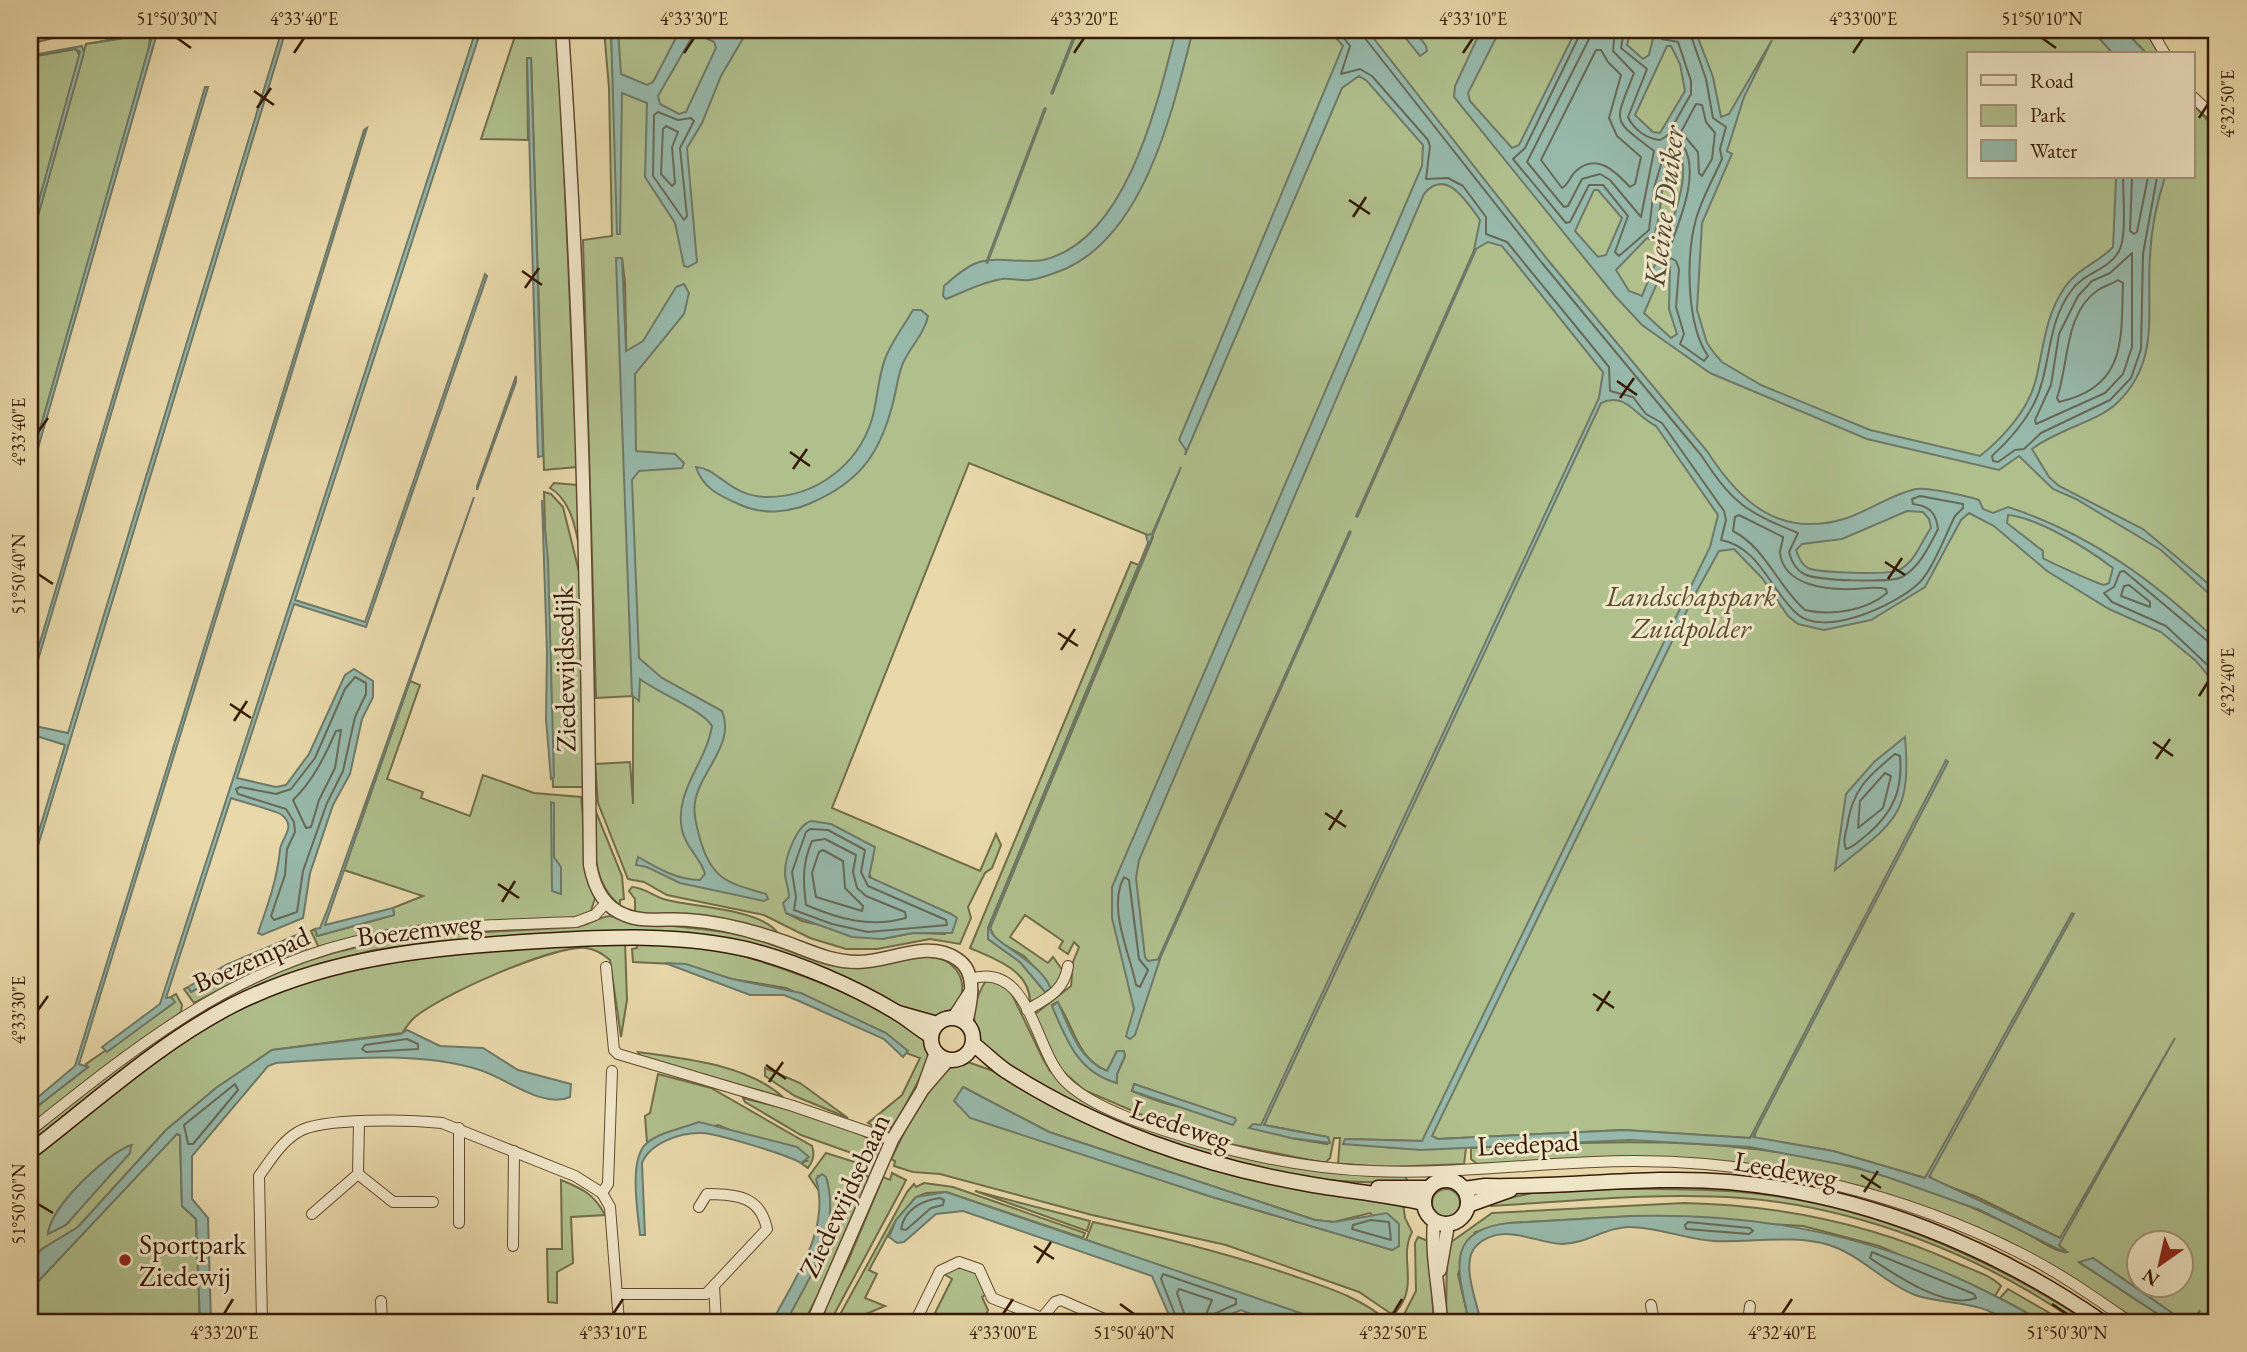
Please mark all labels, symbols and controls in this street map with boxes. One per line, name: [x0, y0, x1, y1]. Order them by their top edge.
text: 51°50'30"N: [137, 7, 218, 30]
text: 4°33'40"E: [270, 7, 338, 30]
text: 4°33'30"E: [660, 7, 728, 30]
text: 4°33'20"E: [1050, 7, 1118, 30]
text: 4°33'10"E: [1439, 7, 1507, 30]
text: 4°33'00"E: [1829, 7, 1897, 30]
text: 51°50'10"N: [2002, 7, 2083, 30]
legend: [1967, 52, 2194, 178]
text: Road: [2030, 67, 2074, 94]
text: 4°32'50"E: [2216, 70, 2239, 138]
text: Park: [2030, 101, 2067, 128]
water label: Kleine Duiker: [1634, 122, 1693, 289]
text: Water: [2030, 137, 2077, 164]
text: 4°33'40"E: [7, 398, 30, 466]
text: 51°50'40"N: [7, 533, 30, 614]
park label: Landschapspark Zuidpolder: [1605, 578, 1777, 646]
street label: Ziedewijdsedijk: [545, 585, 583, 752]
text: 4°32'40"E: [2216, 648, 2239, 716]
street label: Boezemweg: [355, 903, 484, 955]
street label: Boezempad: [187, 917, 316, 1001]
text: 4°33'30"E: [7, 976, 30, 1044]
street label: Leedeweg: [1126, 1090, 1237, 1158]
street label: Ziedewijdsebaan: [790, 1107, 898, 1283]
street label: Leedepad: [1476, 1122, 1581, 1164]
street label: Leedeweg: [1732, 1142, 1841, 1196]
text: 51°50'50"N: [7, 1163, 30, 1244]
place label: Sportpark Ziedewij: [139, 1226, 247, 1294]
north arrow: [2124, 1230, 2194, 1300]
marker: Sportpark Ziedewij: [117, 1252, 133, 1268]
text: N: [2137, 1263, 2164, 1292]
text: 4°33'20"E: [190, 1321, 258, 1344]
text: 4°33'10"E: [579, 1321, 647, 1344]
text: 4°33'00"E: [969, 1321, 1037, 1344]
text: 51°50'40"N: [1094, 1321, 1175, 1344]
text: 4°32'50"E: [1359, 1321, 1427, 1344]
text: 4°32'40"E: [1748, 1321, 1816, 1344]
text: 51°50'30"N: [2027, 1321, 2108, 1344]

